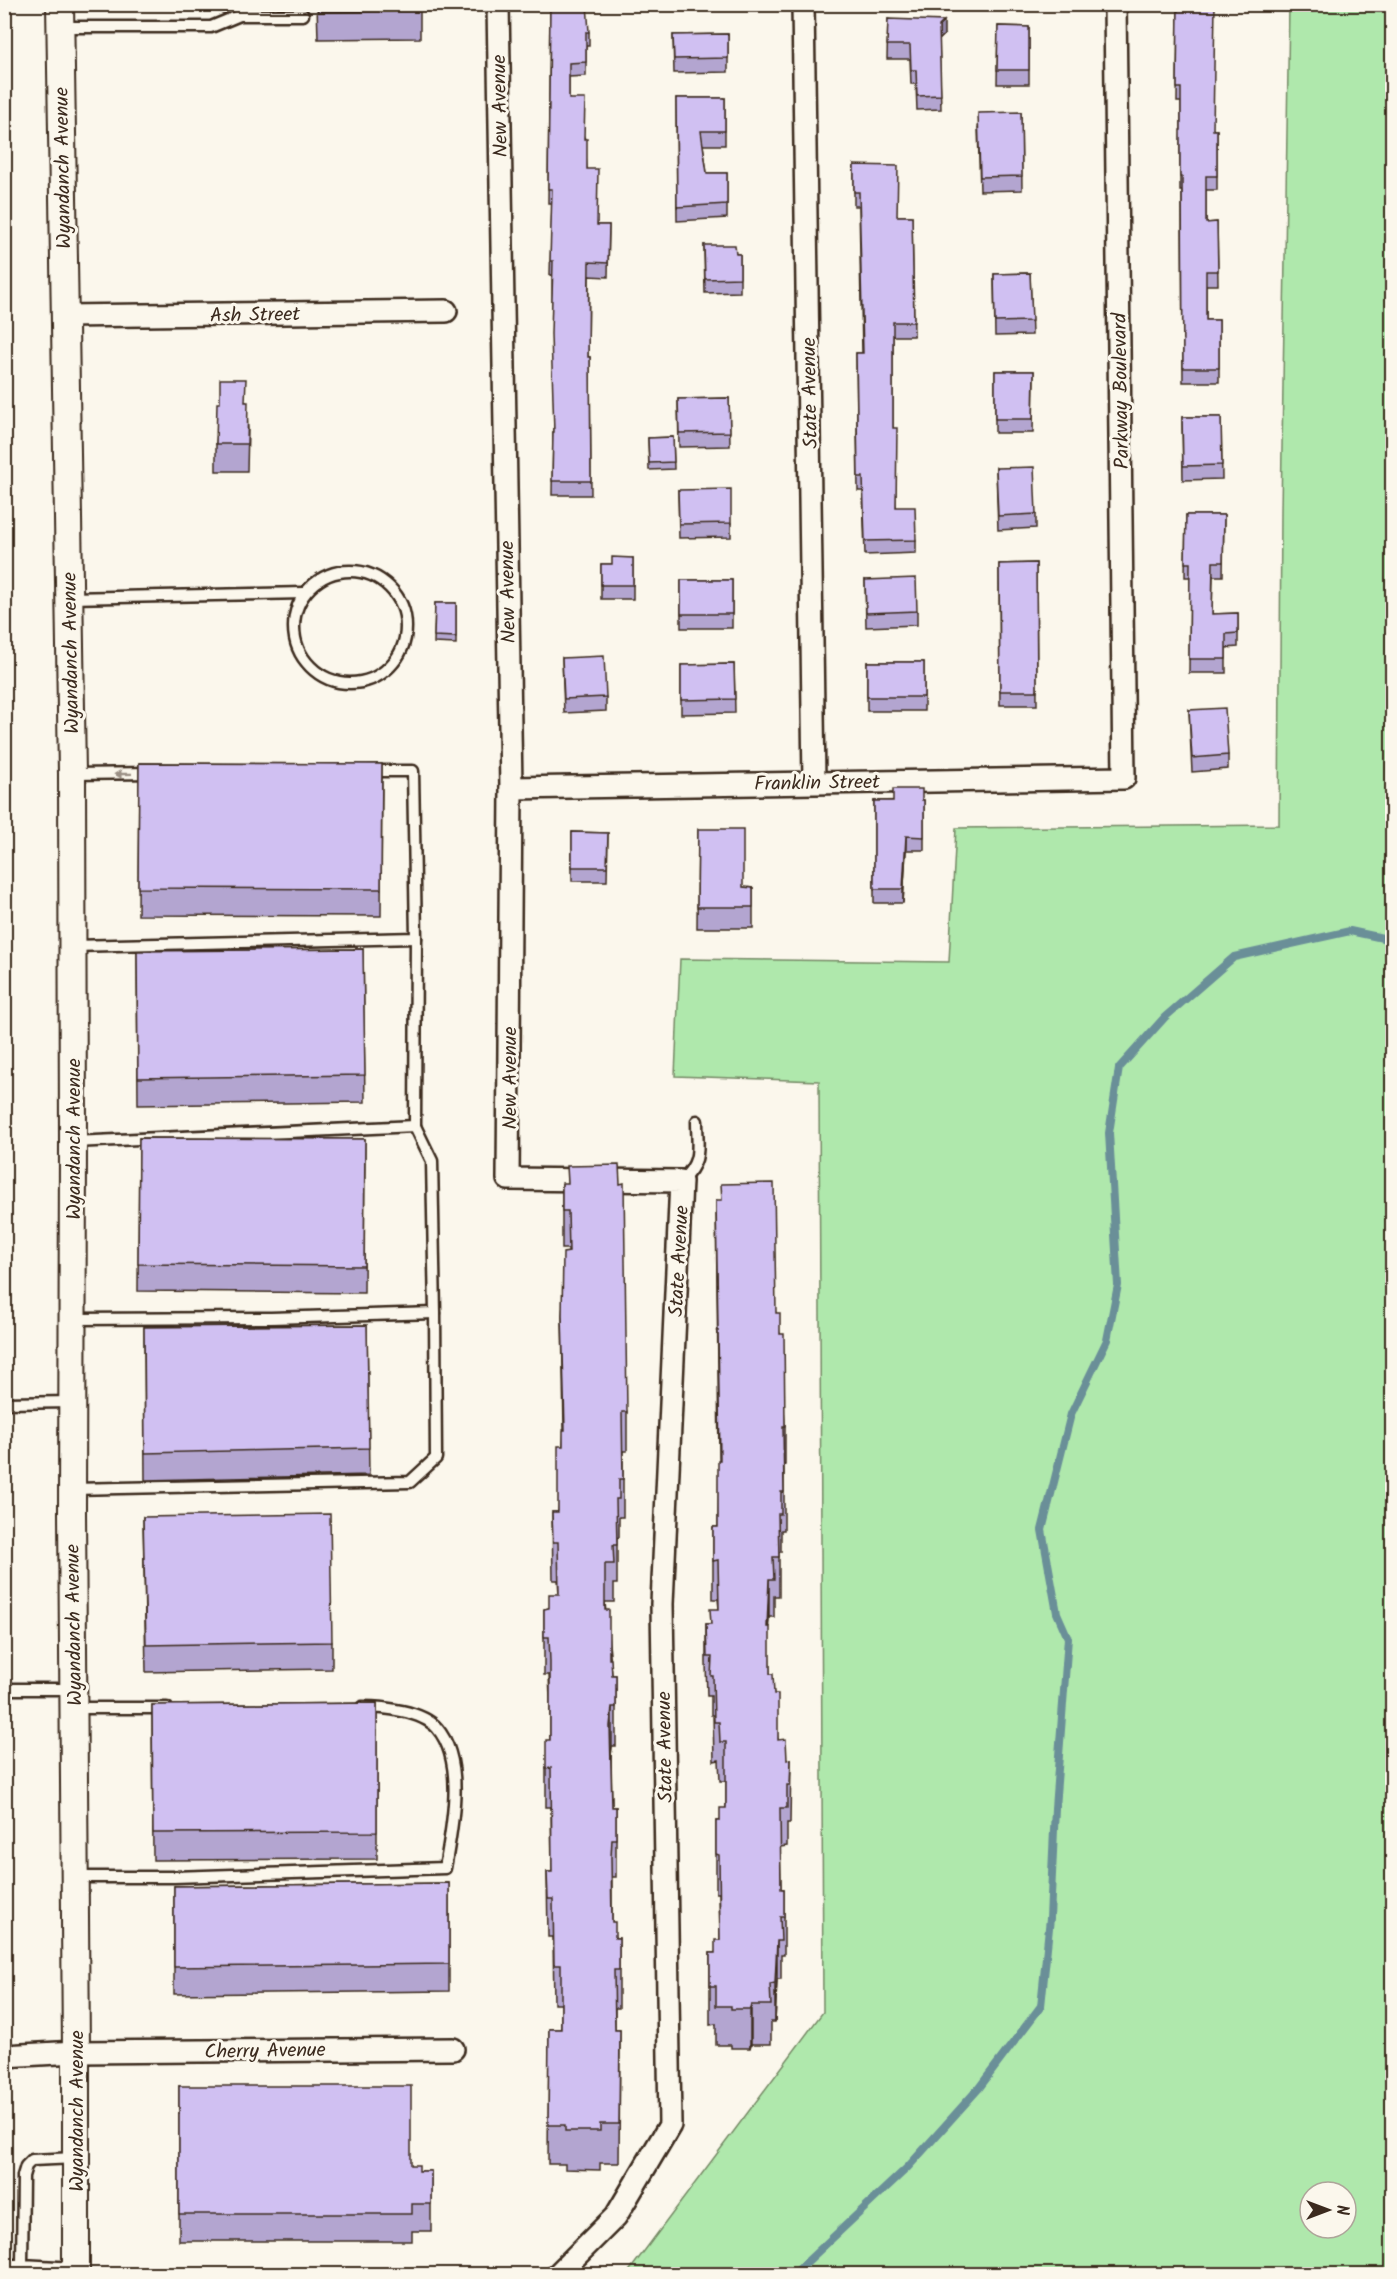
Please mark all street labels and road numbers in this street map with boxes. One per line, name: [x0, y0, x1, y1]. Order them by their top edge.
street label: New Avenue: [484, 54, 518, 158]
street label: Wyandanch Avenue: [47, 87, 81, 249]
street label: Ash Street: [210, 299, 301, 333]
street label: Parkway Boulevard: [1105, 312, 1139, 469]
street label: State Avenue: [794, 337, 828, 449]
street label: New Avenue: [492, 540, 526, 644]
street label: Wyandanch Avenue: [55, 572, 89, 734]
street label: Franklin Street: [754, 767, 880, 801]
street label: New Avenue: [495, 1027, 527, 1129]
street label: Wyandanch Avenue: [59, 1058, 91, 1220]
street label: State Avenue: [661, 1205, 699, 1318]
street label: Wyandanch Avenue: [58, 1544, 92, 1706]
street label: State Avenue: [649, 1691, 683, 1803]
street label: Wyandanch Avenue: [62, 2030, 94, 2192]
street label: Cherry Avenue: [204, 2035, 326, 2069]

